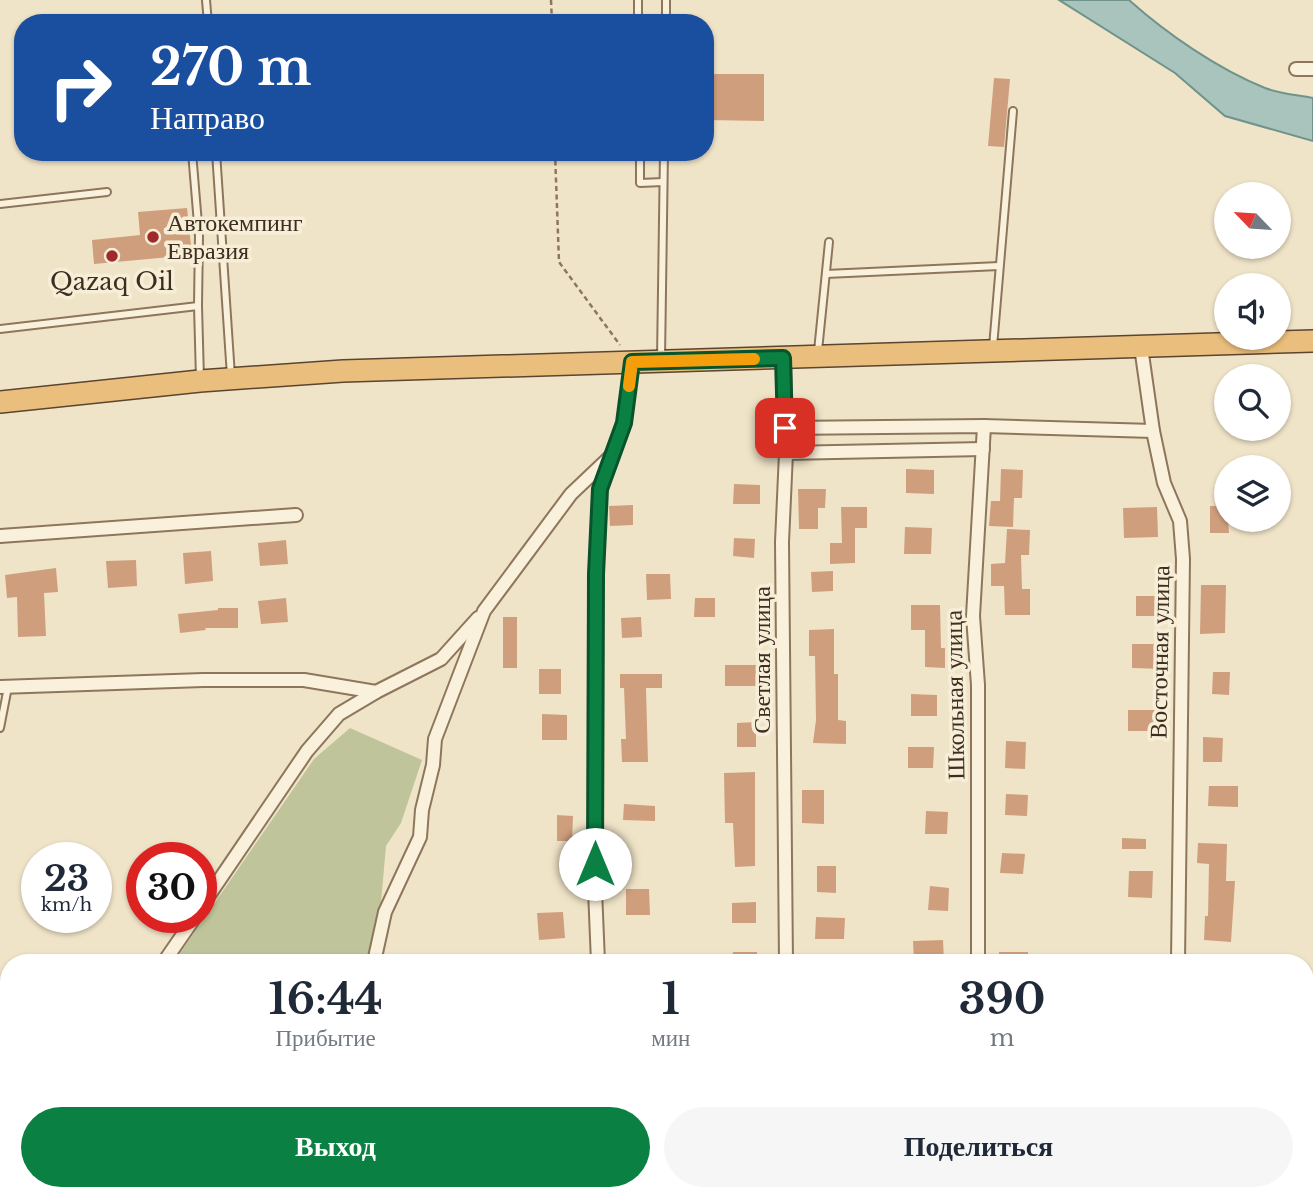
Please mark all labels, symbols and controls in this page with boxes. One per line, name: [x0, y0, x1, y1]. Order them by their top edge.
text: 270 m: [150, 37, 311, 98]
icon: right: [35, 42, 126, 133]
text: Направо: [150, 98, 265, 138]
north arrow: [1214, 182, 1292, 259]
map controls: [1214, 182, 1291, 532]
place label: Автокемпинг Евразия: [167, 208, 303, 265]
marker: Автокемпинг Евразия: [145, 229, 161, 245]
marker: Qazaq Oil: [104, 248, 120, 264]
place label: Qazaq Oil: [50, 267, 174, 296]
button: sound: [1214, 273, 1291, 350]
button: search: [1214, 364, 1291, 441]
pin: [755, 398, 815, 458]
icon: arrive: [766, 409, 804, 447]
button: layers: [1214, 455, 1291, 532]
street label: Восточная улица: [1143, 565, 1176, 739]
street label: Светлая улица: [747, 586, 776, 734]
street label: Школьная улица: [939, 609, 970, 780]
position arrow: [558, 827, 632, 901]
speed limit sign: 30: [126, 842, 217, 933]
text: 23: [44, 857, 89, 900]
text: km/h: [41, 894, 92, 916]
text: 16:44: [268, 973, 383, 1025]
text: 1: [662, 973, 680, 1025]
text: 390: [959, 973, 1046, 1025]
text: Прибытие: [276, 1024, 376, 1052]
text: мин: [651, 1024, 690, 1052]
text: m: [990, 1024, 1015, 1052]
button: Выход: [21, 1107, 650, 1187]
button: Поделиться: [664, 1107, 1293, 1187]

